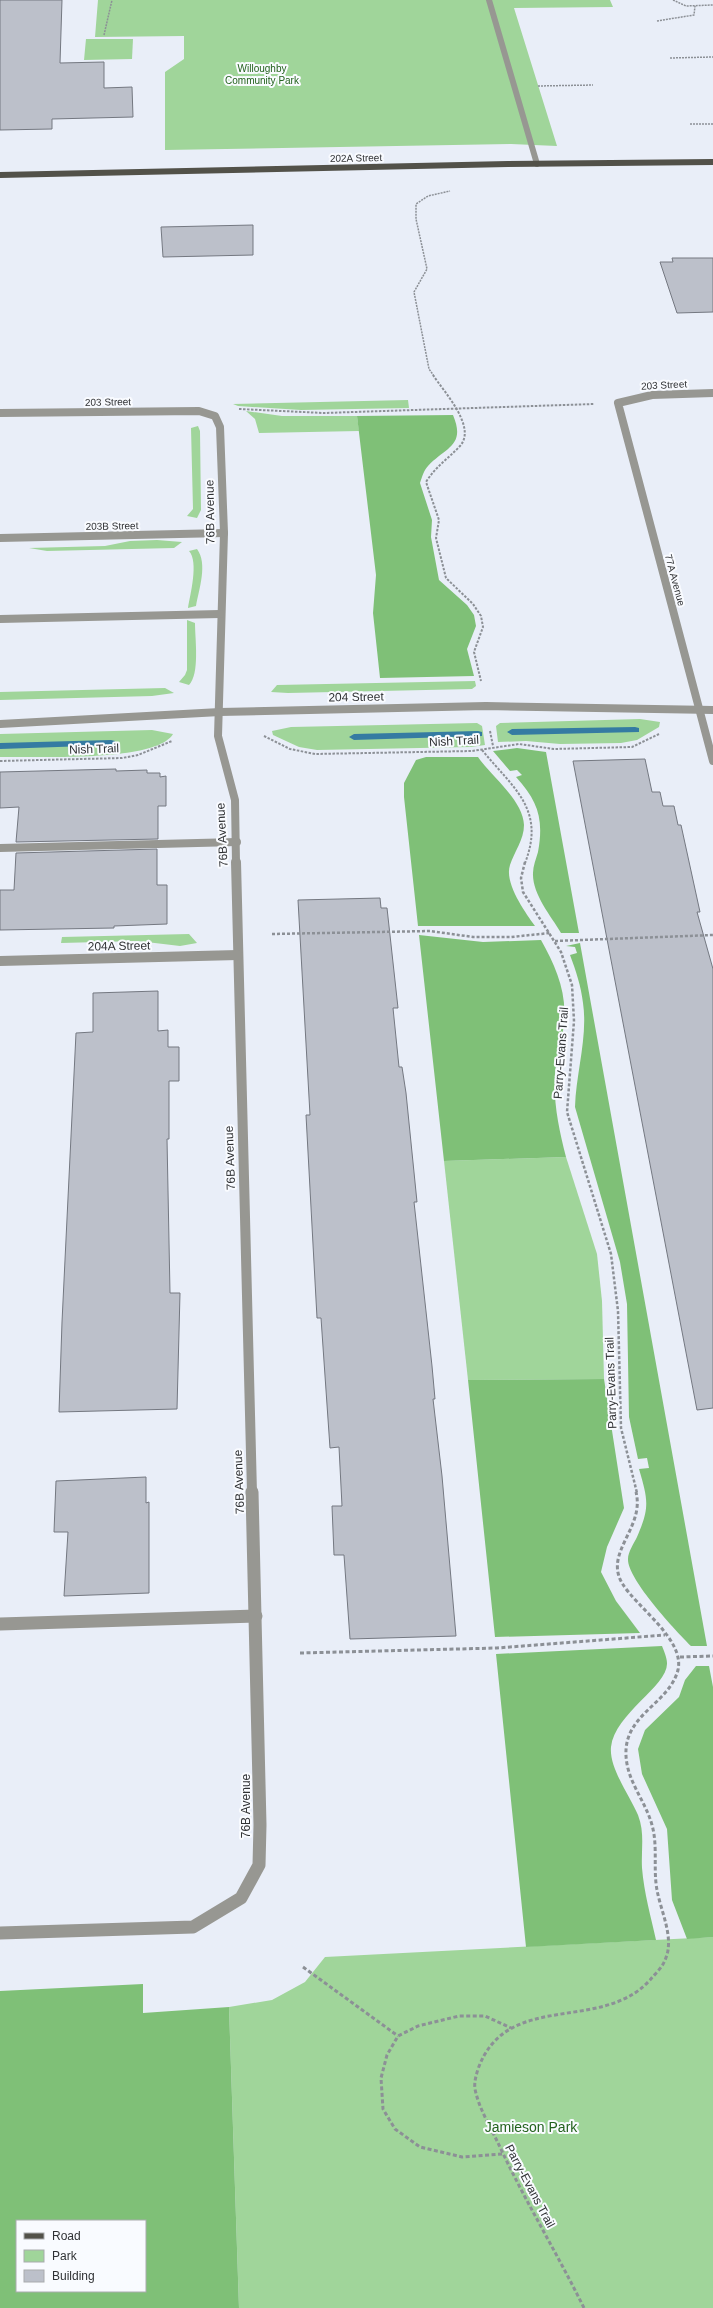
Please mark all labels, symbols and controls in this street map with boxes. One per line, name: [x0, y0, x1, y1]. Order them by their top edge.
park label: Willoughby Community Park: [225, 63, 300, 86]
street label: 202A Street: [330, 152, 382, 164]
street label: 203 Street: [641, 378, 688, 392]
street label: 203 Street: [85, 396, 131, 408]
street label: 76B Avenue: [202, 479, 218, 544]
street label: 203B Street: [86, 520, 139, 532]
street label: 77A Avenue: [663, 553, 687, 608]
street label: 204 Street: [328, 690, 384, 704]
street label: Nish Trail: [429, 733, 479, 749]
street label: Nish Trail: [69, 741, 119, 757]
street label: 76B Avenue: [213, 802, 231, 868]
street label: 204A Street: [88, 938, 151, 954]
street label: Parry-Evans Trail: [551, 1007, 571, 1099]
street label: 76B Avenue: [222, 1125, 238, 1190]
street label: Parry-Evans Trail: [602, 1337, 620, 1429]
street label: 76B Avenue: [231, 1449, 247, 1514]
street label: 76B Avenue: [239, 1773, 253, 1838]
park label: Jamieson Park: [485, 2119, 578, 2135]
street label: Parry-Evans Trail: [502, 2142, 558, 2230]
legend: [16, 2220, 146, 2292]
text: Road: [52, 2229, 81, 2243]
text: Park: [52, 2249, 78, 2263]
text: Building: [52, 2269, 95, 2283]

